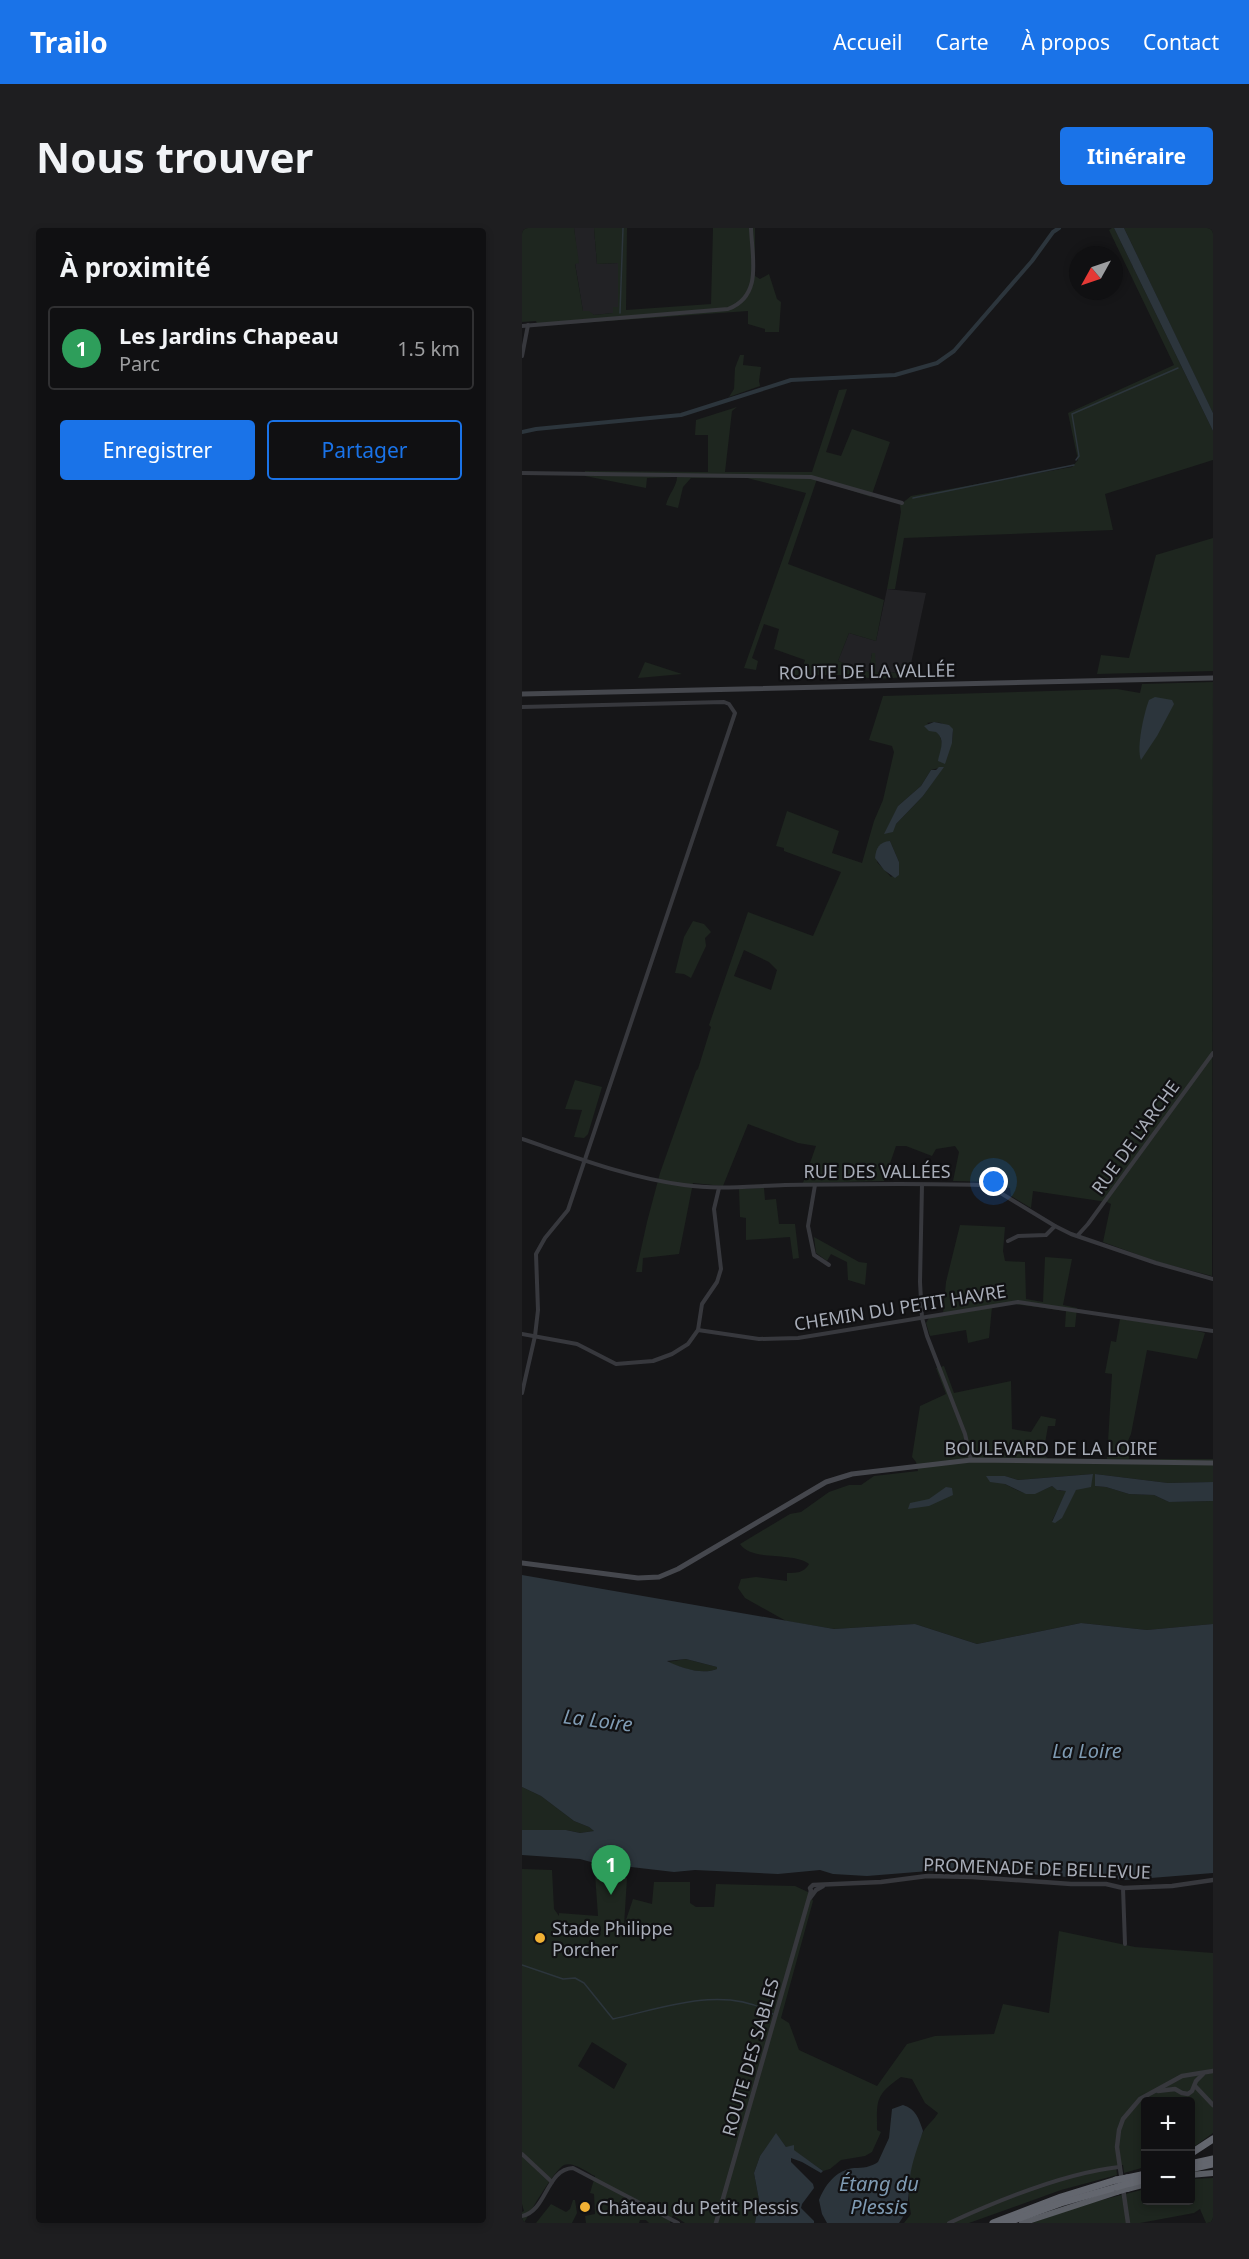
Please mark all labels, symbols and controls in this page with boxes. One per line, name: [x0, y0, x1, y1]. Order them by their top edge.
text: Trailo: [30, 23, 108, 61]
text: Accueil: [833, 28, 902, 56]
text: Carte: [935, 28, 989, 56]
text: À propos: [1022, 28, 1110, 56]
text: Contact: [1143, 28, 1219, 56]
button: Itinéraire: [1060, 127, 1213, 185]
text: Nous trouver: [36, 128, 313, 185]
north arrow: [1069, 246, 1123, 300]
text: À proximité: [60, 249, 211, 285]
text: Les Jardins Chapeau: [119, 320, 339, 350]
text: 1: [76, 335, 87, 362]
text: 1.5 km: [397, 335, 460, 362]
text: Parc: [119, 350, 160, 377]
button: Enregistrer: [60, 420, 255, 480]
button: Partager: [267, 420, 462, 480]
street label: ROUTE DE LA VALLÉE: [778, 657, 956, 685]
street label: RUE DE L'ARCHE: [1086, 1075, 1184, 1199]
street label: RUE DES VALLÉES: [803, 1159, 951, 1183]
your location: [979, 1167, 1008, 1196]
street label: CHEMIN DU PETIT HAVRE: [792, 1278, 1008, 1336]
street label: BOULEVARD DE LA LOIRE: [945, 1436, 1157, 1460]
water label: La Loire: [562, 1702, 634, 1738]
water label: La Loire: [1052, 1737, 1122, 1764]
pin: 1: [592, 1846, 631, 1895]
street label: PROMENADE DE BELLEVUE: [923, 1852, 1151, 1884]
place label: Stade Philippe Porcher: [552, 1916, 673, 1961]
marker: Stade Philippe Porcher: [533, 1931, 547, 1945]
street label: ROUTE DES SABLES: [716, 1975, 784, 2139]
map controls: [1141, 2097, 1195, 2205]
button: +: [1141, 2097, 1195, 2151]
button: −: [1141, 2151, 1195, 2205]
water label: Étang du Plessis: [839, 2170, 919, 2220]
place label: Château du Petit Plessis: [597, 2195, 799, 2219]
marker: Château du Petit Plessis: [578, 2200, 592, 2214]

